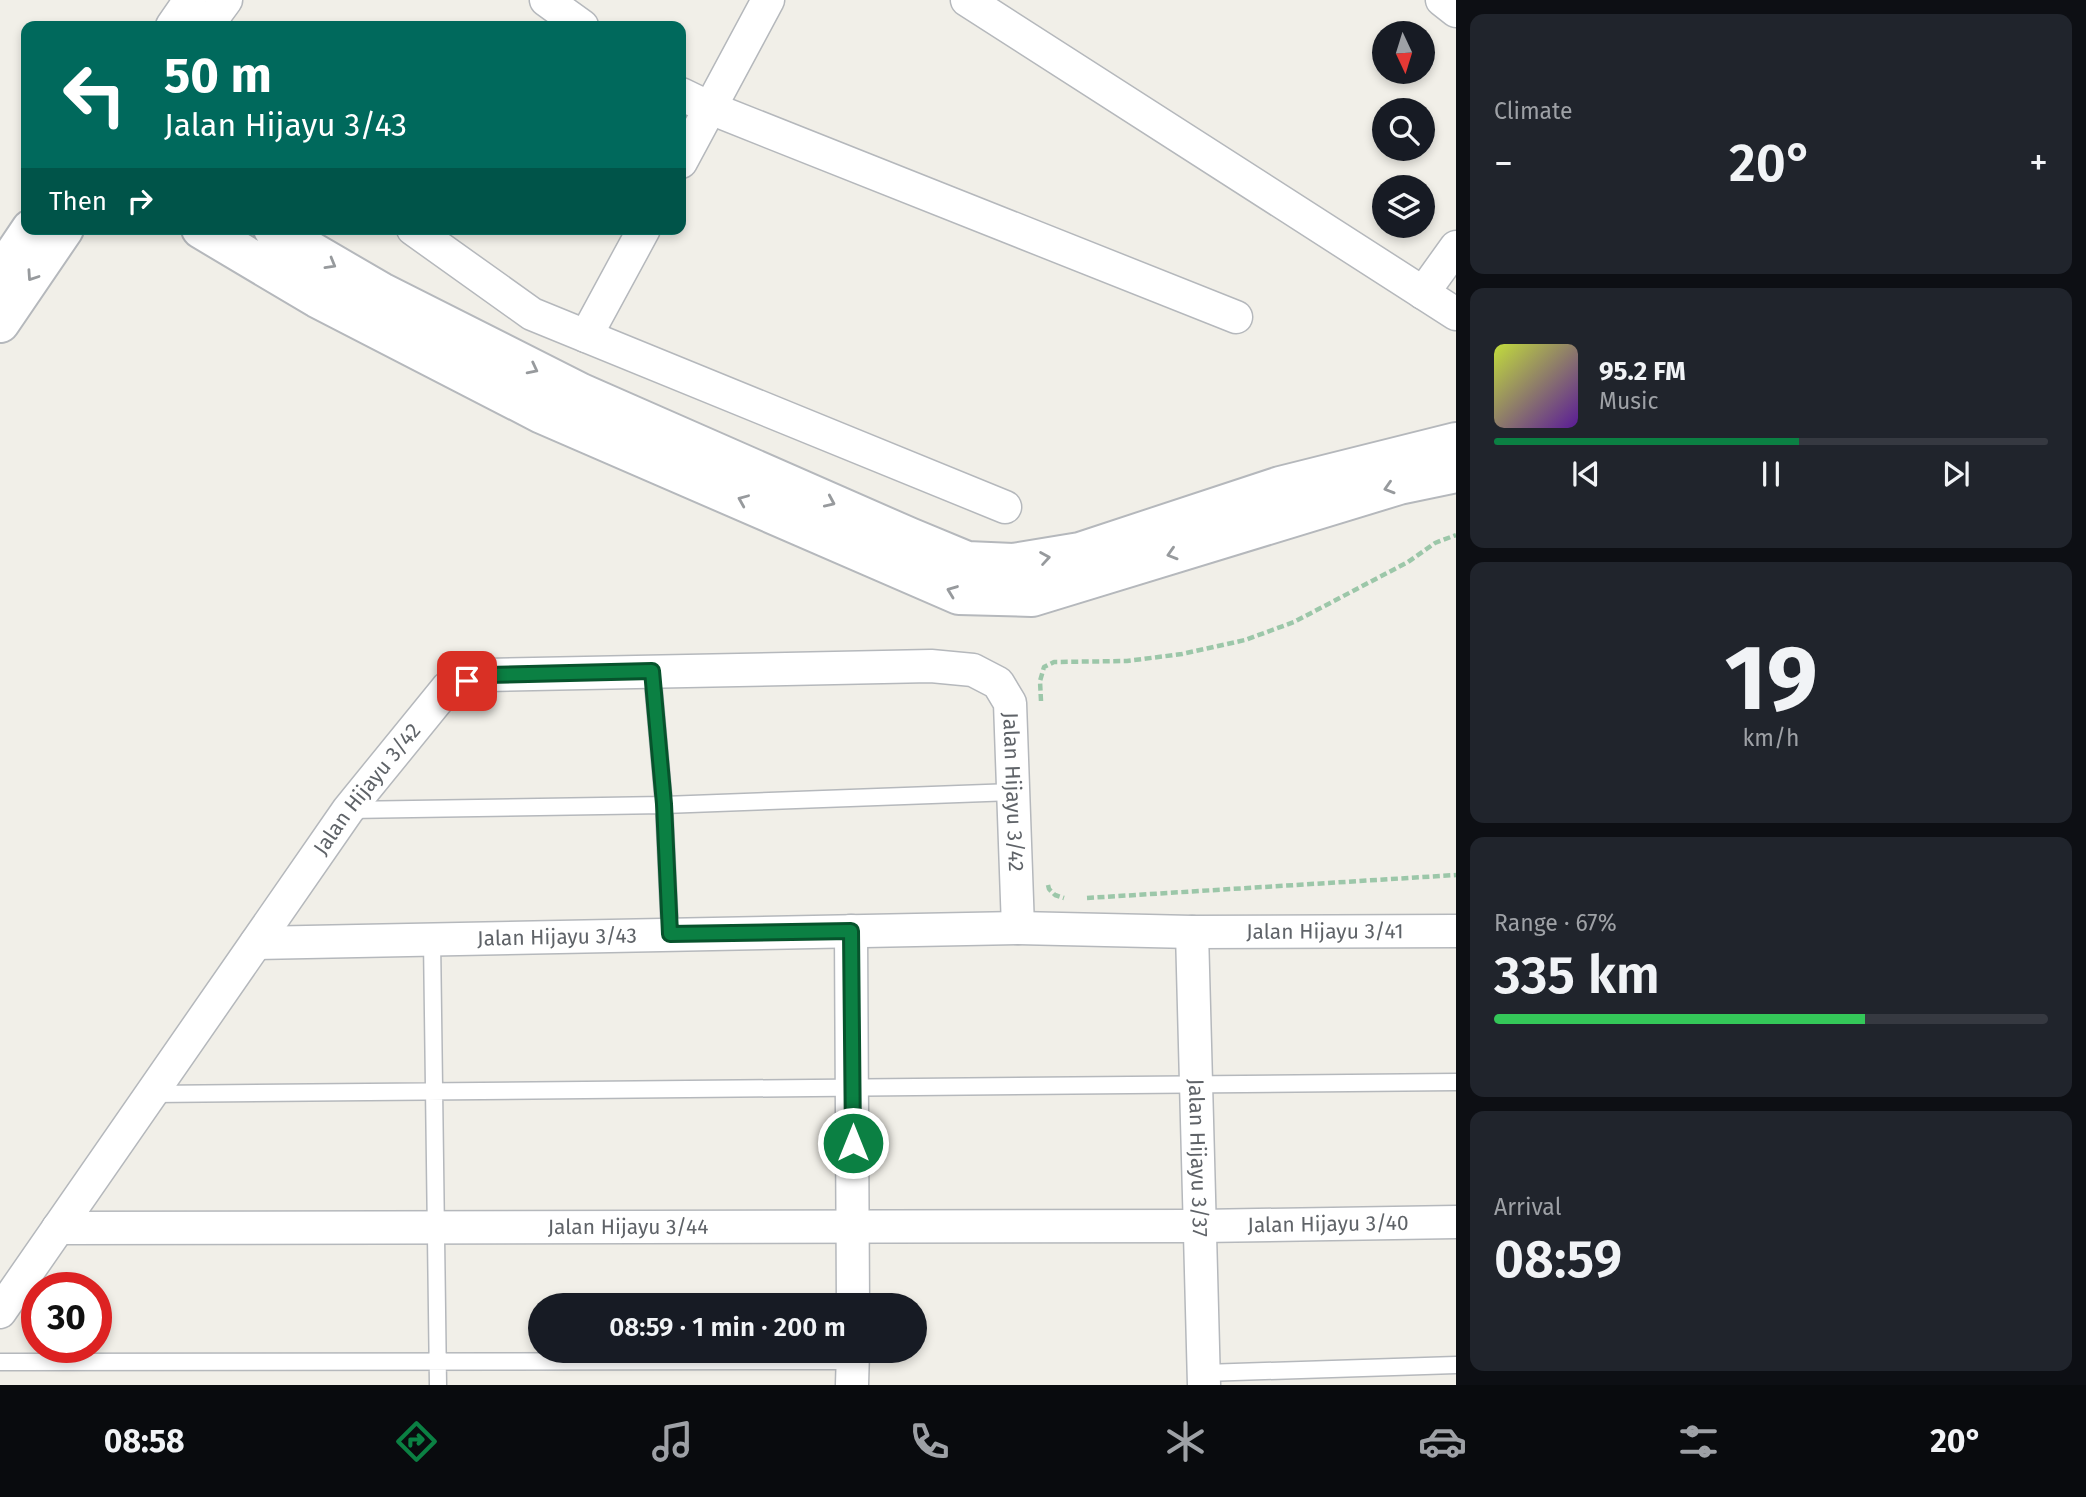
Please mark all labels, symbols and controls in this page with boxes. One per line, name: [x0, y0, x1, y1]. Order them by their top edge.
north arrow: [1372, 21, 1435, 84]
map controls: [1372, 21, 1435, 238]
text: 50 m: [164, 46, 272, 105]
icon: left: [49, 49, 140, 140]
text: Climate: [1494, 97, 1573, 125]
button: search: [1372, 98, 1435, 161]
text: Jalan Hijayu 3/43: [164, 106, 407, 144]
text: 20°: [1729, 132, 1813, 195]
text: −: [1494, 140, 1513, 186]
text: +: [2029, 140, 2048, 186]
button: layers: [1372, 175, 1435, 238]
icon: right: [121, 182, 159, 220]
text: Then: [49, 186, 107, 217]
one-way arrow: [324, 256, 337, 269]
one-way arrow: [28, 268, 40, 281]
text: 95.2 FM: [1599, 356, 1686, 387]
one-way arrow: [526, 361, 538, 375]
text: Music: [1599, 387, 1659, 415]
icon: previous: [1567, 455, 1605, 493]
icon: pause: [1752, 455, 1790, 493]
icon: next: [1937, 455, 1975, 493]
one-way arrow: [1384, 480, 1396, 494]
one-way arrow: [823, 494, 835, 508]
one-way arrow: [738, 495, 750, 509]
one-way arrow: [1166, 546, 1178, 561]
one-way arrow: [1039, 551, 1051, 566]
one-way arrow: [946, 585, 958, 599]
text: 19: [1724, 624, 1818, 733]
pin: [437, 651, 497, 711]
icon: arrive: [448, 662, 486, 700]
street label: Jalan Hijayu 3/42: [997, 712, 1029, 872]
street label: Jalan Hijayu 3/42: [308, 718, 426, 860]
text: km/h: [1743, 724, 1799, 752]
text: Range · 67%: [1494, 909, 1617, 937]
street label: Jalan Hijayu 3/41: [1246, 918, 1404, 945]
street label: Jalan Hijayu 3/43: [477, 923, 637, 952]
text: 335 km: [1494, 944, 1660, 1007]
street label: Jalan Hijayu 3/37: [1183, 1078, 1213, 1237]
position arrow: [816, 1106, 890, 1180]
text: Arrival: [1494, 1193, 1561, 1221]
street label: Jalan Hijayu 3/40: [1247, 1210, 1409, 1238]
street label: Jalan Hijayu 3/44: [548, 1214, 708, 1240]
text: 08:59: [1494, 1228, 1622, 1291]
speed limit sign: 30: [21, 1272, 112, 1363]
text: 08:59 · 1 min · 200 m: [609, 1312, 846, 1343]
icon: directions: [392, 1417, 441, 1466]
icon: music: [648, 1417, 697, 1466]
icon: phone: [905, 1417, 954, 1466]
icon: climate: [1161, 1417, 1210, 1466]
icon: car: [1418, 1417, 1467, 1466]
icon: filters: [1674, 1417, 1723, 1466]
text: 08:58: [104, 1422, 185, 1460]
text: 20°: [1930, 1422, 1982, 1460]

